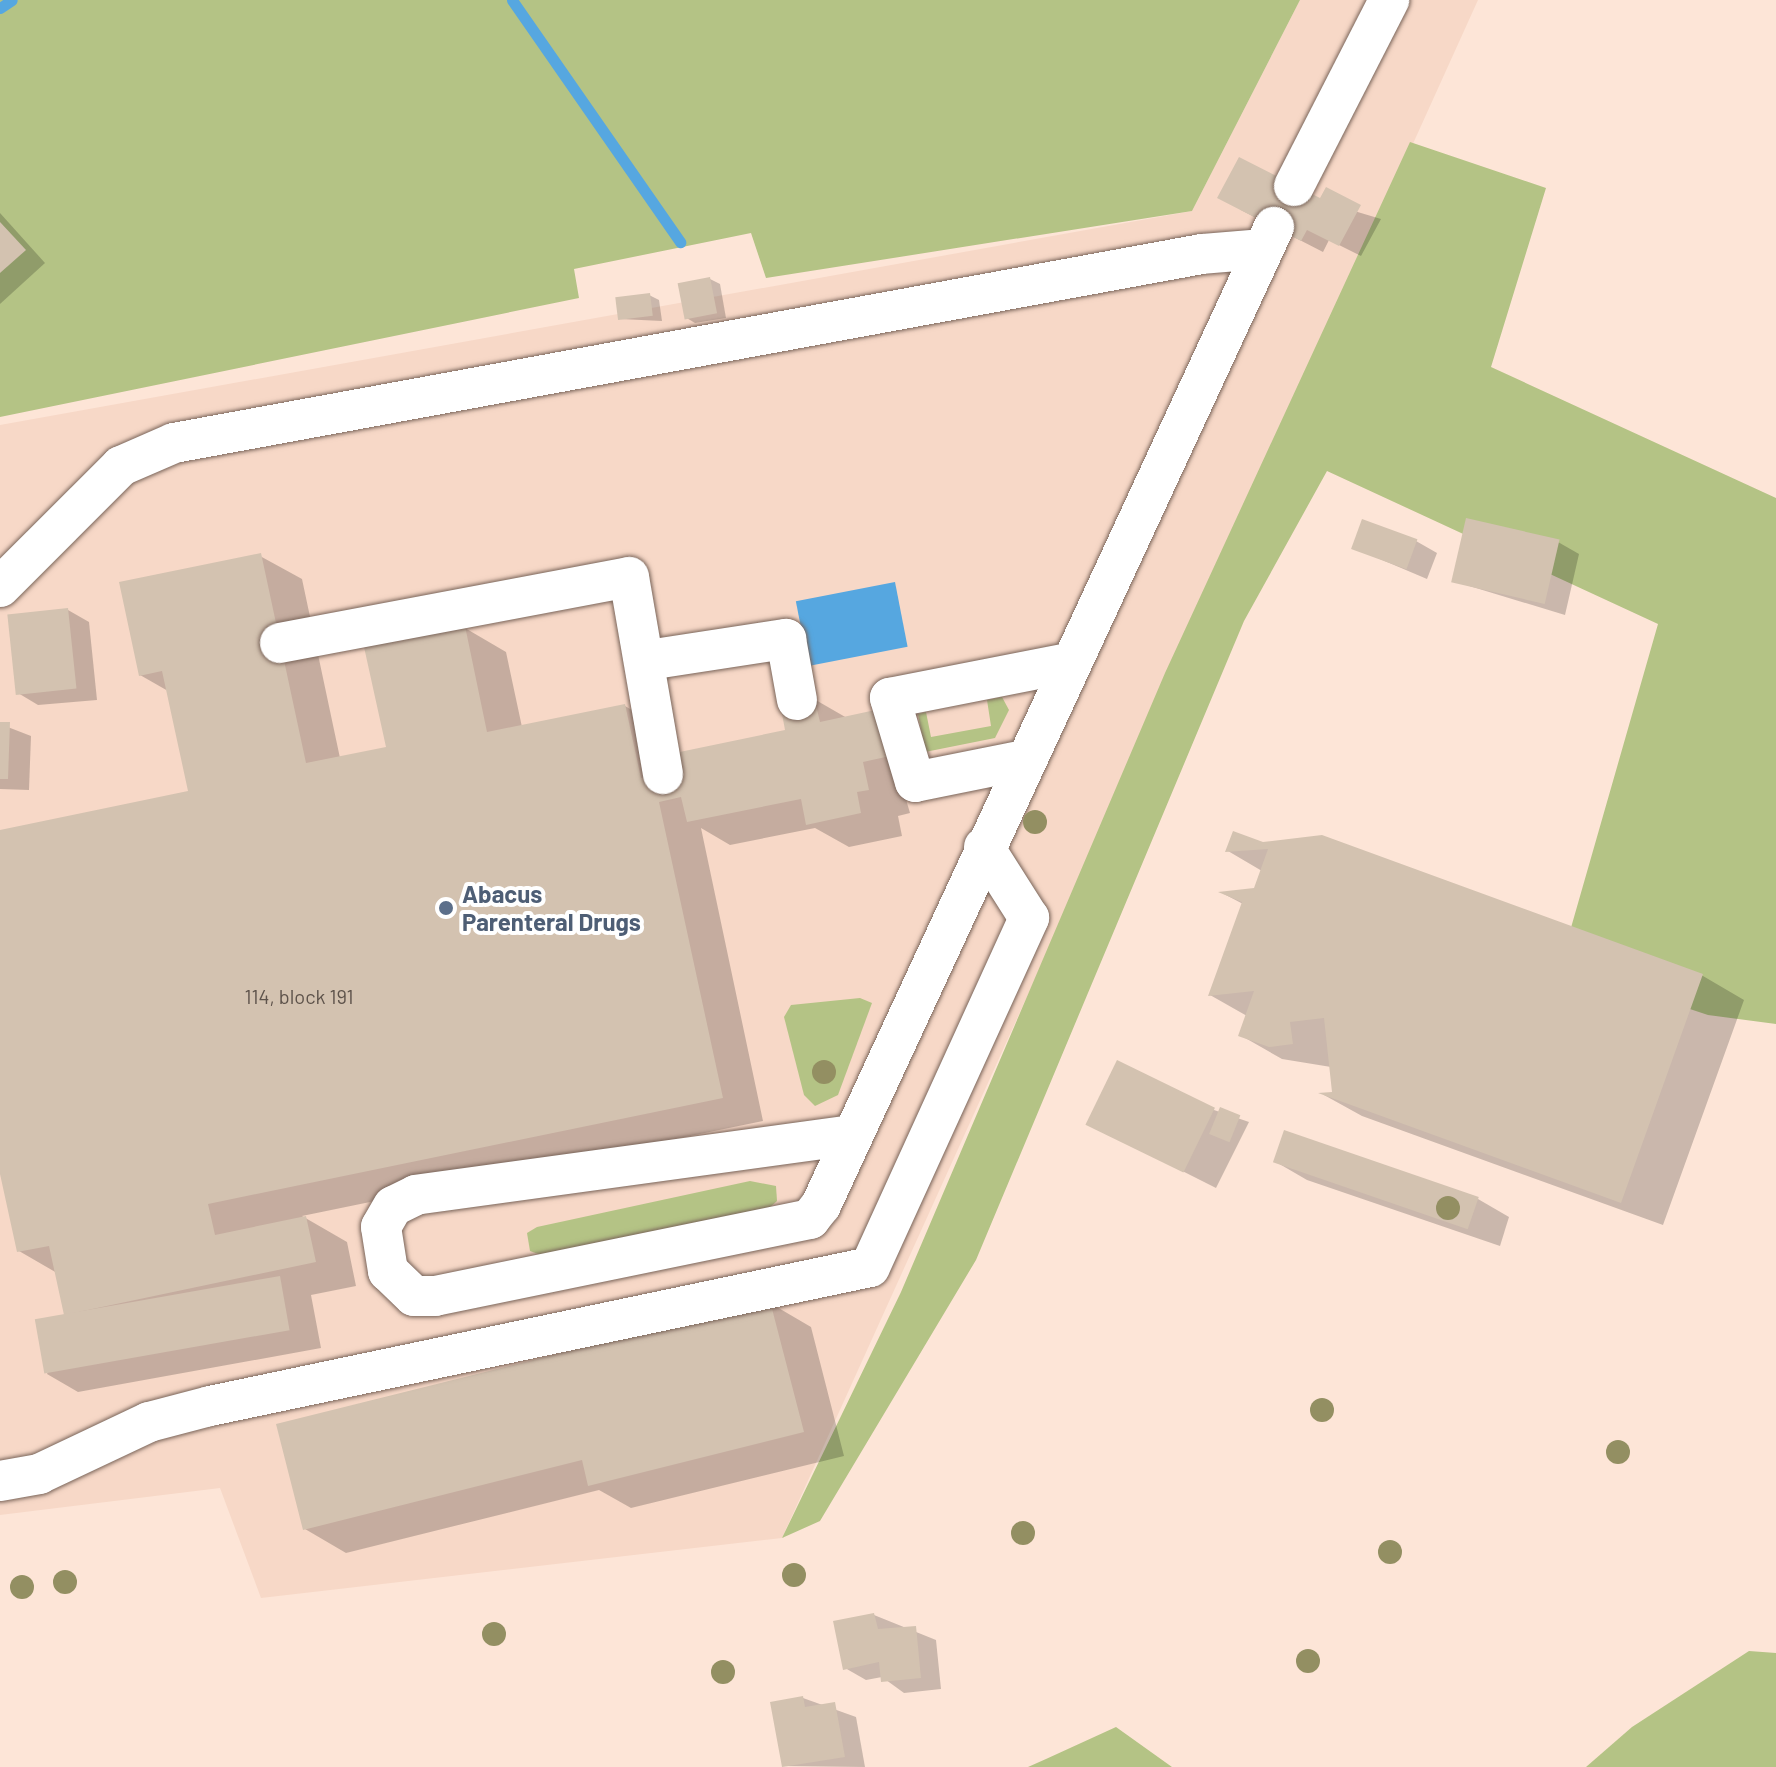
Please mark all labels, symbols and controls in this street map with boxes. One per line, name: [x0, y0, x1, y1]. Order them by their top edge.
place label: Abacus Parenteral Drugs: [462, 880, 641, 936]
marker: Abacus Parenteral Drugs: [437, 899, 455, 917]
house number: 114, block 191: [244, 984, 354, 1008]

